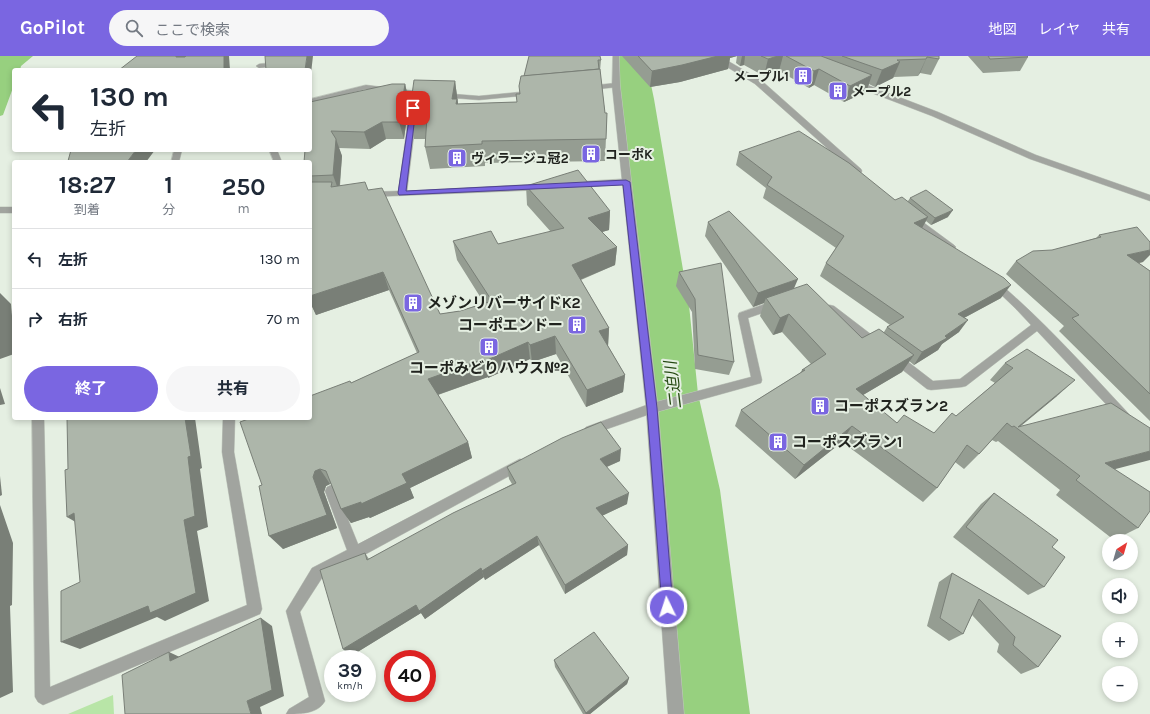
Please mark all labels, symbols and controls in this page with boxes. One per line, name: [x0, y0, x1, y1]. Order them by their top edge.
search box: [109, 10, 389, 46]
text: GoPilot: [20, 17, 85, 39]
icon: search: [123, 17, 145, 39]
text: ここで検索: [155, 21, 230, 39]
text: 地図: [988, 21, 1016, 38]
text: レイヤ: [1038, 21, 1080, 38]
text: 共有: [1102, 21, 1130, 38]
building icon: メープル1: [792, 65, 814, 87]
place label: メープル1: [733, 69, 789, 84]
text: 130 m: [90, 80, 169, 113]
building icon: メープル2: [827, 80, 849, 102]
icon: left: [24, 84, 76, 136]
place label: メープル2: [852, 84, 911, 99]
pin: [396, 91, 430, 125]
icon: arrive: [402, 97, 424, 119]
text: 左折: [90, 118, 126, 140]
building icon: コーポK: [580, 143, 602, 165]
building icon: ヴィラージュ冠2: [446, 147, 468, 169]
place label: コーポK: [605, 147, 653, 162]
place label: ヴィラージュ冠2: [471, 151, 569, 166]
text: 18:27: [59, 171, 116, 199]
text: 1: [164, 171, 173, 199]
text: 250: [222, 173, 265, 201]
text: m: [237, 201, 250, 216]
text: 到着: [74, 202, 100, 217]
text: 分: [162, 202, 175, 217]
icon: left: [24, 248, 46, 270]
text: 130 m: [260, 250, 300, 268]
text: 左折: [58, 251, 88, 269]
building icon: メゾンリバーサイドK2: [402, 292, 424, 314]
place label: メゾンリバーサイドK2: [427, 294, 581, 312]
icon: right: [24, 308, 46, 330]
text: 70 m: [266, 310, 300, 328]
text: 右折: [58, 311, 88, 329]
building icon: コーポエンドー: [566, 314, 588, 336]
place label: コーポエンドー: [458, 316, 563, 334]
building icon: コーポみどりハウス№2: [478, 336, 500, 358]
water label: 二迫川: [660, 358, 685, 410]
place label: コーポみどりハウス№2: [409, 359, 569, 377]
button: 終了: [24, 366, 158, 412]
button: 共有: [166, 366, 300, 412]
building icon: コーポスズラン2: [809, 395, 831, 417]
place label: コーポスズラン2: [834, 397, 948, 415]
building icon: コーポスズラン1: [767, 431, 789, 453]
place label: コーポスズラン1: [792, 433, 902, 451]
north arrow: [1102, 534, 1138, 570]
map controls: [1102, 534, 1138, 702]
button: sound: [1102, 578, 1138, 614]
position arrow: [646, 586, 688, 628]
button: +: [1102, 622, 1138, 658]
speed limit sign: 40: [384, 650, 436, 702]
text: 39: [338, 659, 362, 682]
button: −: [1102, 666, 1138, 702]
text: km/h: [337, 680, 363, 692]

